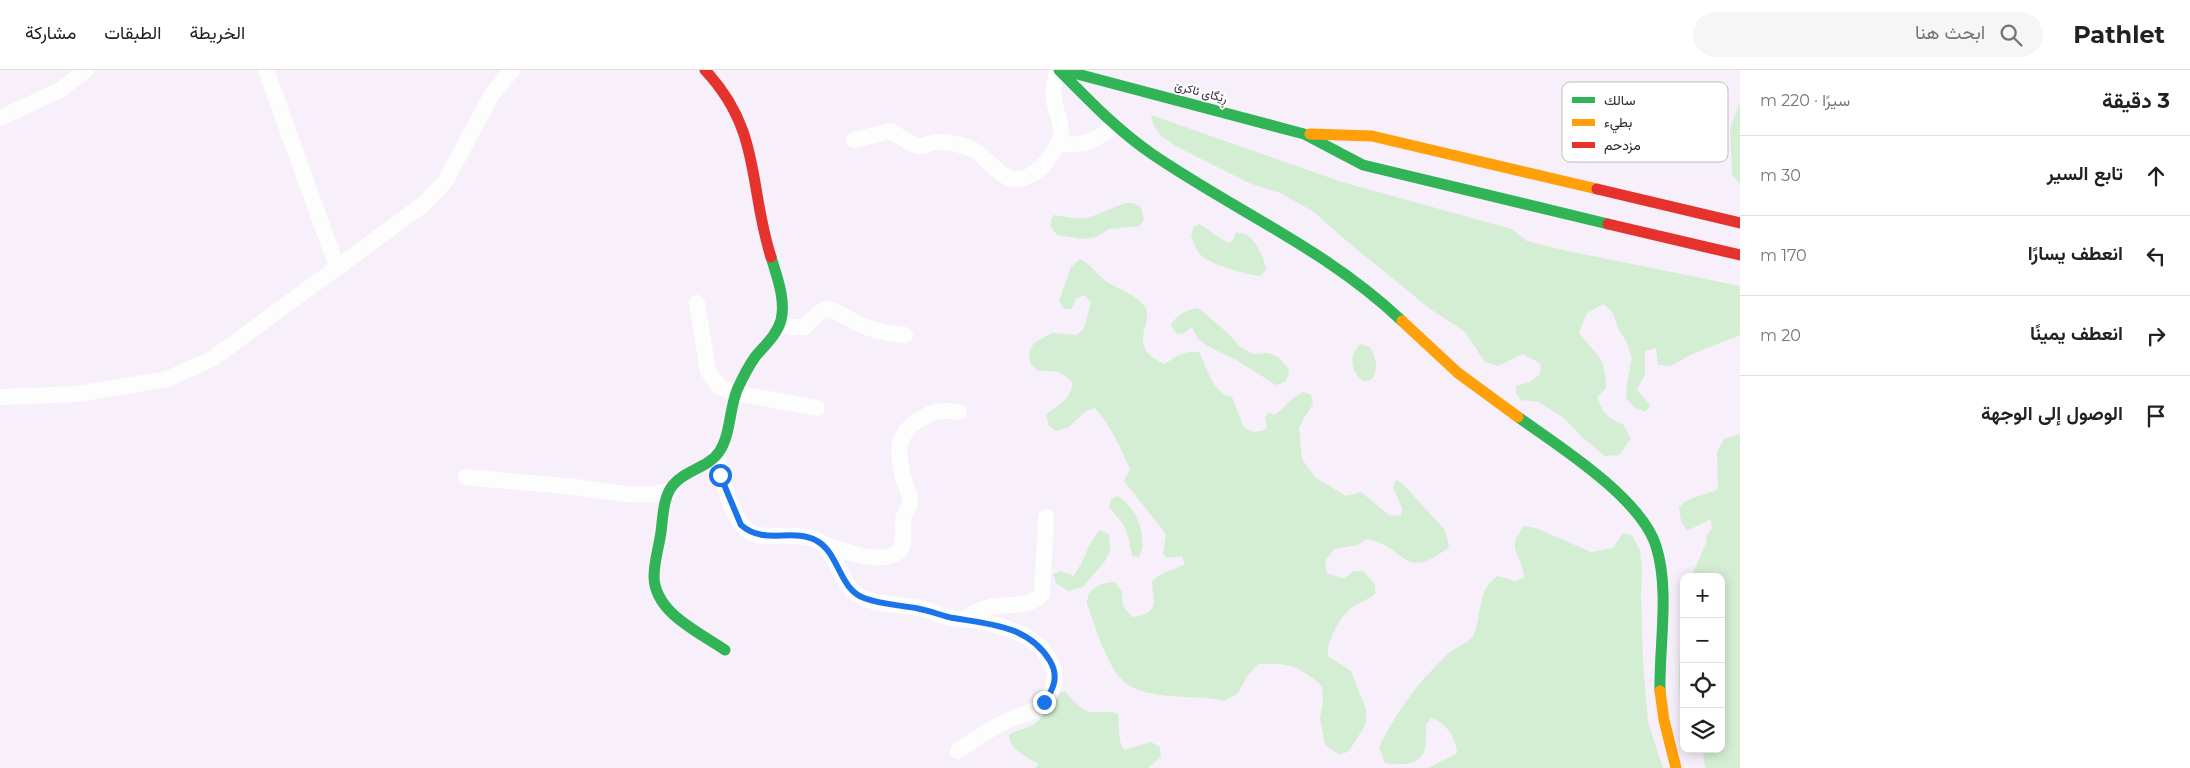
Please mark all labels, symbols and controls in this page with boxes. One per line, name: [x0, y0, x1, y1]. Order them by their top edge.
search box: [1693, 12, 2043, 57]
text: Pathlet: [2073, 20, 2165, 49]
text: ابحث هنا: [1915, 21, 1985, 44]
icon: search: [1997, 21, 2025, 49]
text: مشاركة: [25, 22, 76, 44]
text: الطبقات: [104, 22, 161, 44]
text: الخريطة: [189, 22, 245, 44]
street label: ڕێگای ئاکرێ: [1172, 77, 1229, 109]
legend: [1562, 82, 1728, 162]
text: 3 دقيقة: [2102, 88, 2170, 113]
text: سالك: [1604, 91, 1635, 109]
text: سيرًا · 220 m: [1760, 91, 1850, 110]
text: بطيء: [1604, 113, 1632, 134]
text: مزدحم: [1604, 136, 1641, 154]
text: تابع السير: [2047, 162, 2123, 185]
icon: ahead: [2142, 162, 2170, 190]
text: 30 m: [1760, 166, 1801, 185]
text: انعطف يسارًا: [2028, 242, 2123, 265]
icon: left: [2142, 242, 2170, 270]
text: 170 m: [1760, 246, 1807, 265]
text: انعطف يمينًا: [2030, 322, 2123, 345]
icon: right: [2142, 322, 2170, 350]
text: 20 m: [1760, 326, 1801, 345]
text: الوصول إلى الوجهة: [1981, 402, 2123, 425]
icon: arrive: [2142, 402, 2170, 430]
route start: [709, 464, 732, 487]
map controls: [1680, 573, 1725, 753]
button: +: [1680, 573, 1725, 618]
button: −: [1680, 618, 1725, 663]
button: locate: [1680, 663, 1725, 708]
route end: [1033, 691, 1056, 714]
button: layers: [1680, 708, 1725, 753]

